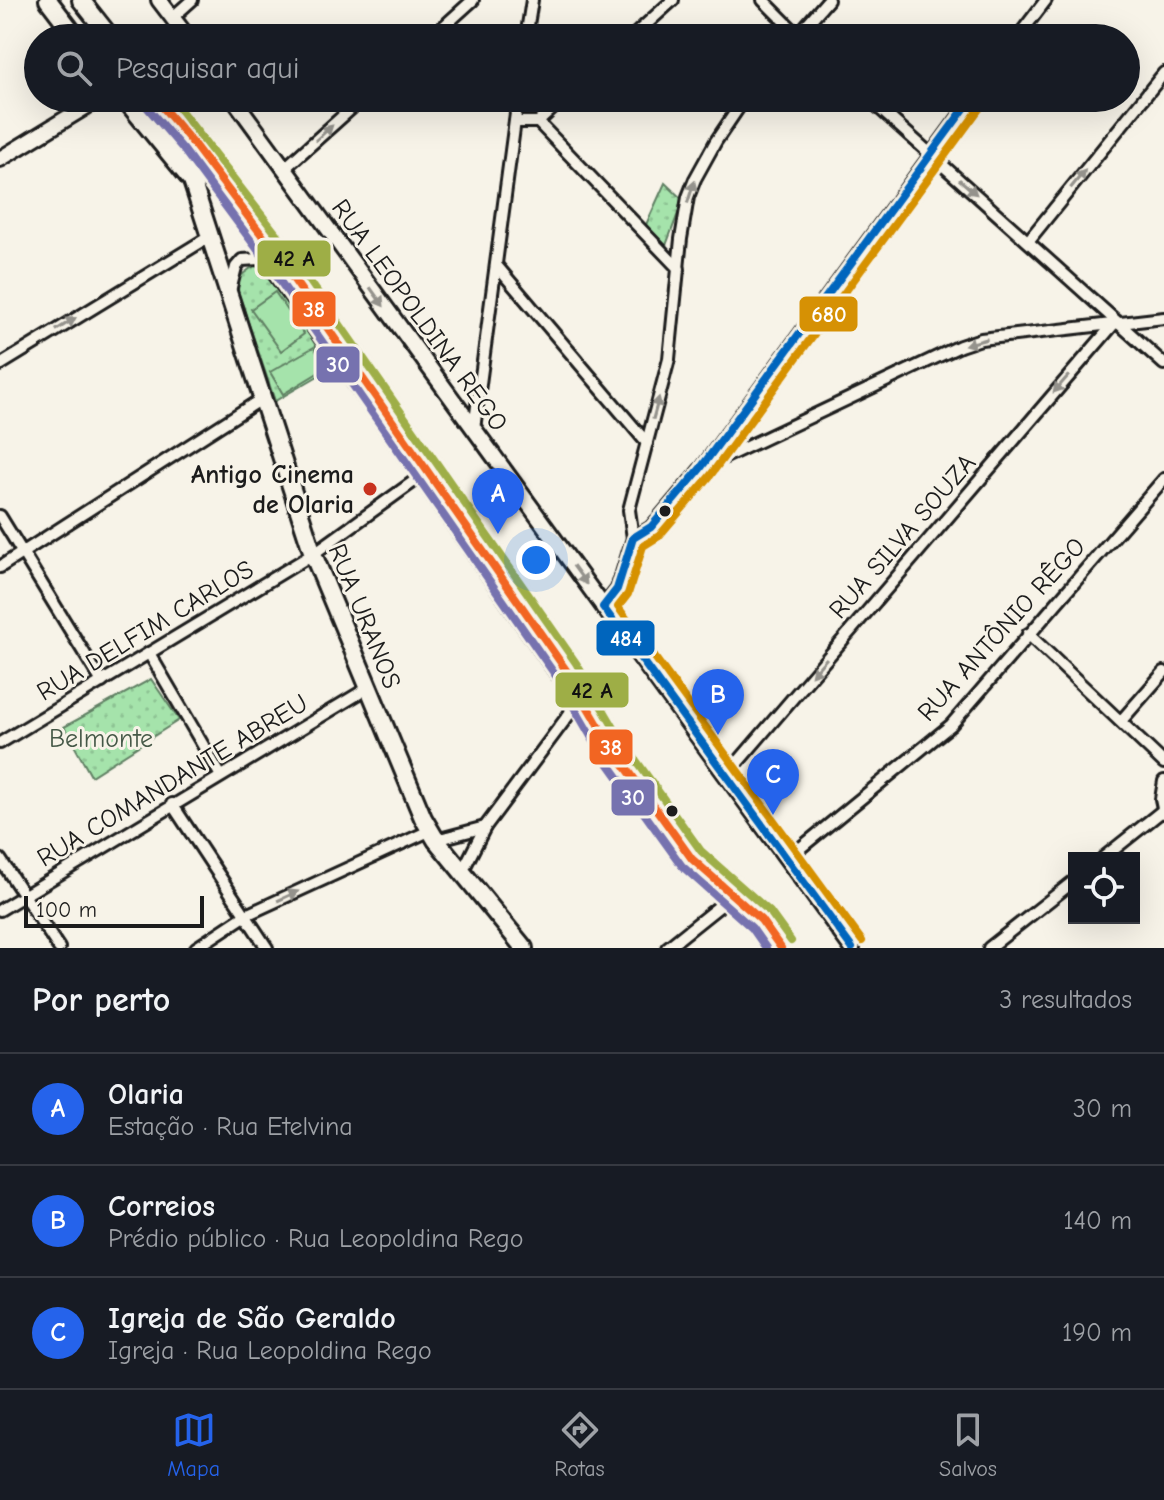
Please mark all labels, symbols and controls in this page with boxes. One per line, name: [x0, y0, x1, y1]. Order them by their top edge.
search box: [24, 24, 1140, 112]
icon: search: [52, 46, 96, 90]
text: Pesquisar aqui: [116, 51, 299, 86]
one-way arrow: [313, 125, 333, 142]
one-way arrow: [1069, 169, 1086, 189]
one-way arrow: [957, 178, 977, 195]
one-way arrow: [685, 180, 697, 204]
street label: RUA LEOPOLDINA REGO: [325, 194, 513, 437]
line badge: 42 A: [256, 239, 332, 278]
text: 42 A: [273, 246, 315, 272]
one-way arrow: [369, 287, 384, 308]
line badge: 38: [291, 290, 337, 328]
line badge: 680: [798, 295, 859, 333]
text: 38: [303, 297, 325, 323]
text: 680: [811, 302, 847, 328]
one-way arrow: [56, 317, 77, 332]
one-way arrow: [963, 336, 987, 349]
line badge: 30: [315, 345, 361, 384]
text: 30: [326, 352, 350, 378]
one-way arrow: [1053, 374, 1070, 394]
one-way arrow: [651, 396, 663, 421]
street label: RUA SILVA SOUZA: [823, 448, 982, 625]
place label: Antigo Cinema de Olaria: [191, 460, 354, 520]
pin: A: [472, 468, 524, 534]
marker: Antigo Cinema de Olaria: [361, 480, 379, 498]
unlabelled marker: [657, 503, 673, 519]
street label: RUA ANTÔNIO RÊGO: [911, 531, 1092, 727]
street label: RUA URANOS: [321, 540, 407, 693]
your location: [516, 540, 556, 580]
street label: RUA DELFIM CARLOS: [32, 554, 259, 707]
one-way arrow: [572, 564, 587, 585]
line badge: 484: [595, 619, 656, 657]
text: 484: [610, 626, 642, 652]
one-way arrow: [811, 657, 828, 677]
pin: B: [692, 669, 744, 735]
line badge: 42 A: [554, 671, 630, 709]
text: 42 A: [571, 678, 613, 704]
street label: RUA COMANDANTE ABREU: [32, 688, 313, 874]
park label: Belmonte: [49, 724, 153, 754]
line badge: 38: [588, 728, 634, 766]
text: 38: [600, 735, 622, 761]
pin: C: [747, 749, 799, 815]
line badge: 30: [610, 778, 656, 817]
text: 30: [621, 785, 645, 811]
unlabelled marker: [664, 803, 680, 819]
map controls: [1068, 852, 1140, 924]
button: locate: [1068, 852, 1140, 924]
one-way arrow: [276, 889, 299, 903]
scale bar: [24, 892, 204, 928]
text: 100 m: [36, 897, 97, 923]
text: Por perto: [32, 980, 170, 1020]
text: 3 resultados: [999, 985, 1132, 1015]
text: Olaria: [108, 1077, 184, 1112]
text: A: [51, 1094, 65, 1124]
text: 30 m: [1073, 1094, 1132, 1124]
text: Estação · Rua Etelvina: [108, 1112, 353, 1142]
text: Correios: [108, 1189, 215, 1224]
text: B: [50, 1206, 66, 1236]
text: 140 m: [1063, 1206, 1132, 1236]
text: Prédio público · Rua Leopoldina Rego: [108, 1224, 523, 1254]
text: Igreja de São Geraldo: [108, 1301, 396, 1336]
text: C: [50, 1318, 66, 1348]
text: 190 m: [1062, 1318, 1132, 1348]
text: Igreja · Rua Leopoldina Rego: [108, 1336, 432, 1366]
tab: Mapa: [167, 1408, 220, 1482]
tab: Rotas: [554, 1408, 605, 1482]
tab: Salvos: [939, 1408, 997, 1482]

